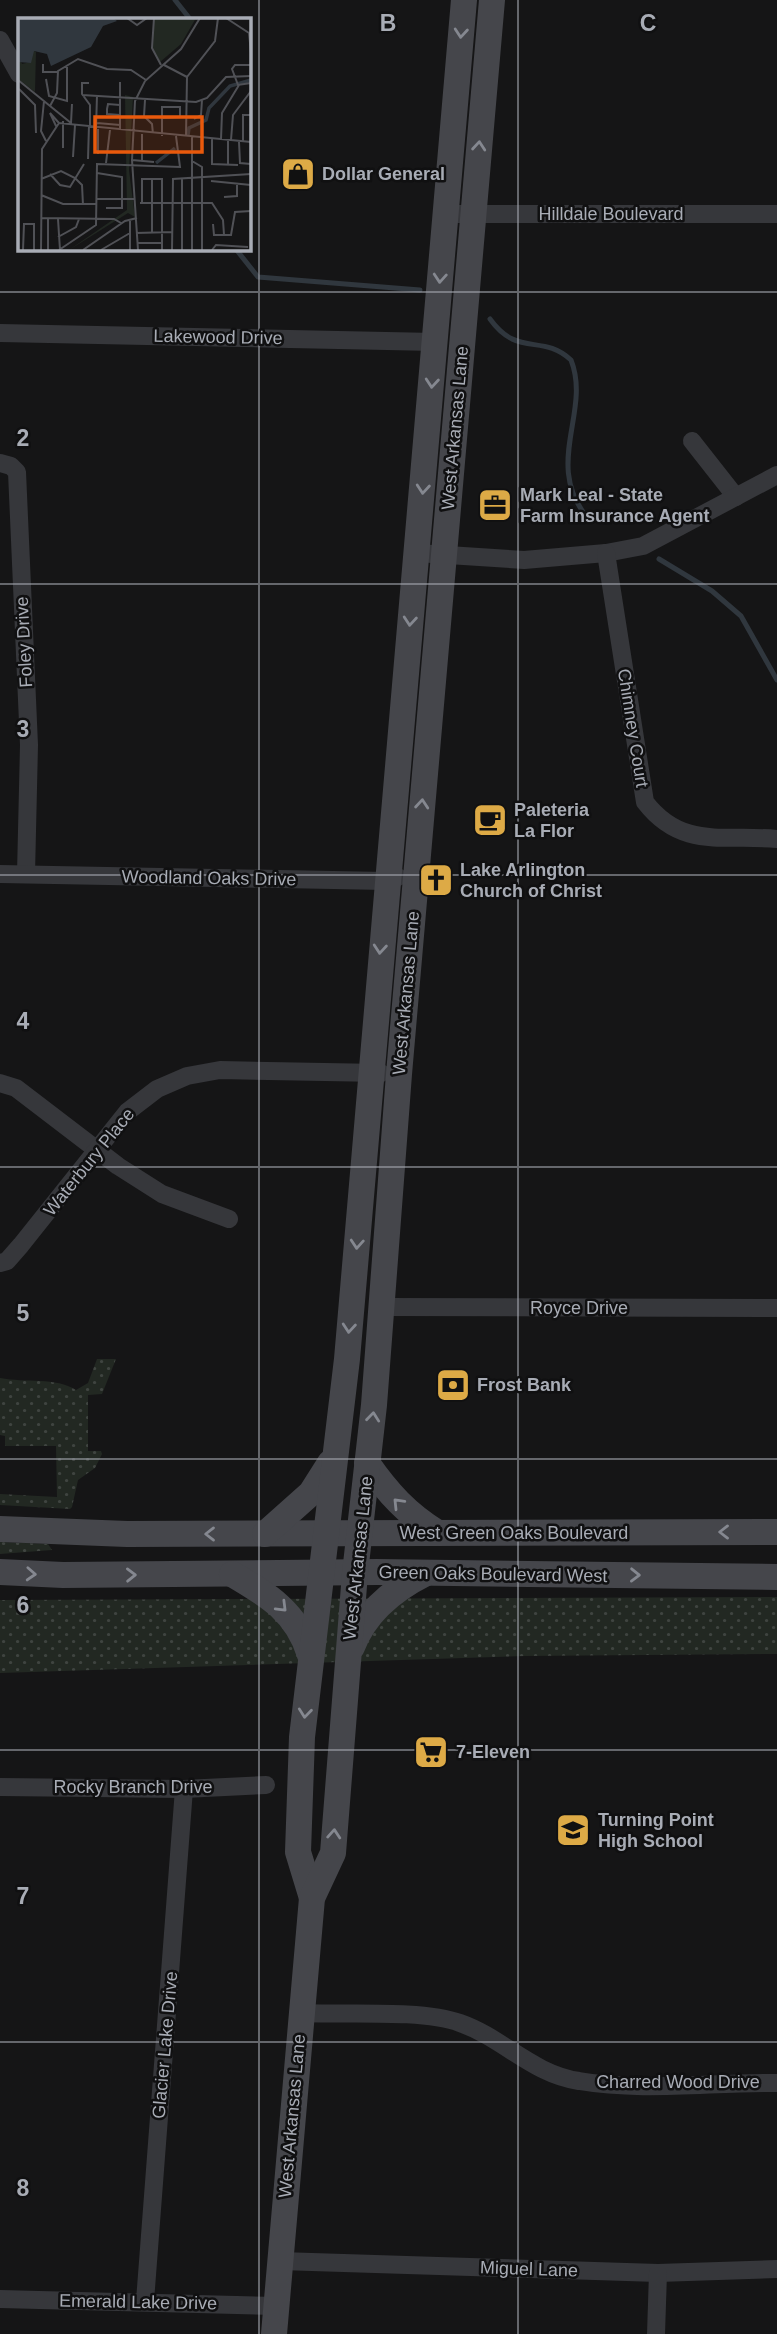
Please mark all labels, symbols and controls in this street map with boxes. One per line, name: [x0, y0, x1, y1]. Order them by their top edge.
text: B: [380, 10, 396, 36]
text: C: [640, 10, 656, 36]
inset map: [18, 18, 250, 250]
one-way arrow: [454, 27, 469, 38]
one-way arrow: [472, 140, 487, 152]
shop icon: Dollar General: [279, 155, 317, 193]
place label: Dollar General: [322, 164, 445, 184]
street label: Hilldale Boulevard: [538, 204, 684, 224]
one-way arrow: [433, 273, 448, 284]
street label: Lakewood Drive: [153, 326, 283, 348]
street label: West Arkansas Lane: [438, 345, 472, 511]
one-way arrow: [425, 378, 440, 389]
text: 2: [17, 425, 29, 451]
one-way arrow: [416, 484, 431, 495]
place label: Mark Leal - State Farm Insurance Agent: [520, 485, 709, 526]
office icon: Mark Leal - State Farm Insurance Agent: [476, 486, 514, 524]
street label: Foley Drive: [12, 596, 36, 688]
one-way arrow: [403, 616, 418, 627]
street label: Chimney Court: [614, 667, 652, 789]
text: 3: [17, 716, 29, 742]
one-way arrow: [414, 798, 429, 809]
place label: Paleteria La Flor: [514, 800, 590, 841]
cafe icon: Paleteria La Flor: [471, 801, 509, 839]
place label: Lake Arlington Church of Christ: [460, 860, 602, 901]
church icon: Lake Arlington Church of Christ: [417, 861, 455, 899]
street label: Woodland Oaks Drive: [121, 866, 297, 890]
street label: West Arkansas Lane: [389, 910, 423, 1076]
one-way arrow: [373, 943, 388, 954]
text: 4: [17, 1008, 30, 1034]
street label: Waterbury Place: [40, 1104, 138, 1220]
one-way arrow: [349, 1238, 364, 1249]
street label: Royce Drive: [530, 1298, 628, 1318]
text: 5: [17, 1300, 30, 1326]
one-way arrow: [342, 1323, 357, 1334]
bank icon: Frost Bank: [434, 1366, 472, 1404]
place label: Frost Bank: [477, 1375, 572, 1395]
one-way arrow: [365, 1411, 380, 1423]
street label: West Arkansas Lane: [339, 1475, 377, 1641]
one-way arrow: [393, 1499, 406, 1512]
street label: West Green Oaks Boulevard: [400, 1523, 628, 1543]
one-way arrow: [719, 1524, 729, 1540]
one-way arrow: [205, 1526, 215, 1542]
street label: Green Oaks Boulevard West: [378, 1562, 608, 1586]
one-way arrow: [26, 1566, 37, 1581]
one-way arrow: [126, 1567, 137, 1583]
one-way arrow: [630, 1567, 641, 1583]
text: 6: [17, 1592, 29, 1618]
one-way arrow: [274, 1598, 287, 1611]
one-way arrow: [298, 1708, 313, 1719]
supermarket icon: 7-Eleven: [412, 1733, 450, 1771]
place label: 7-Eleven: [456, 1742, 530, 1762]
street label: Rocky Branch Drive: [53, 1777, 213, 1797]
place label: Turning Point High School: [598, 1810, 714, 1851]
school or university icon: Turning Point High School: [554, 1811, 592, 1849]
one-way arrow: [326, 1828, 341, 1839]
text: 7: [17, 1883, 29, 1909]
street label: Glacier Lake Drive: [149, 1970, 181, 2120]
street label: West Arkansas Lane: [275, 2033, 309, 2199]
street label: Charred Wood Drive: [596, 2072, 760, 2092]
text: 8: [17, 2175, 30, 2201]
street label: Miguel Lane: [480, 2257, 578, 2281]
street label: Emerald Lake Drive: [59, 2291, 217, 2313]

